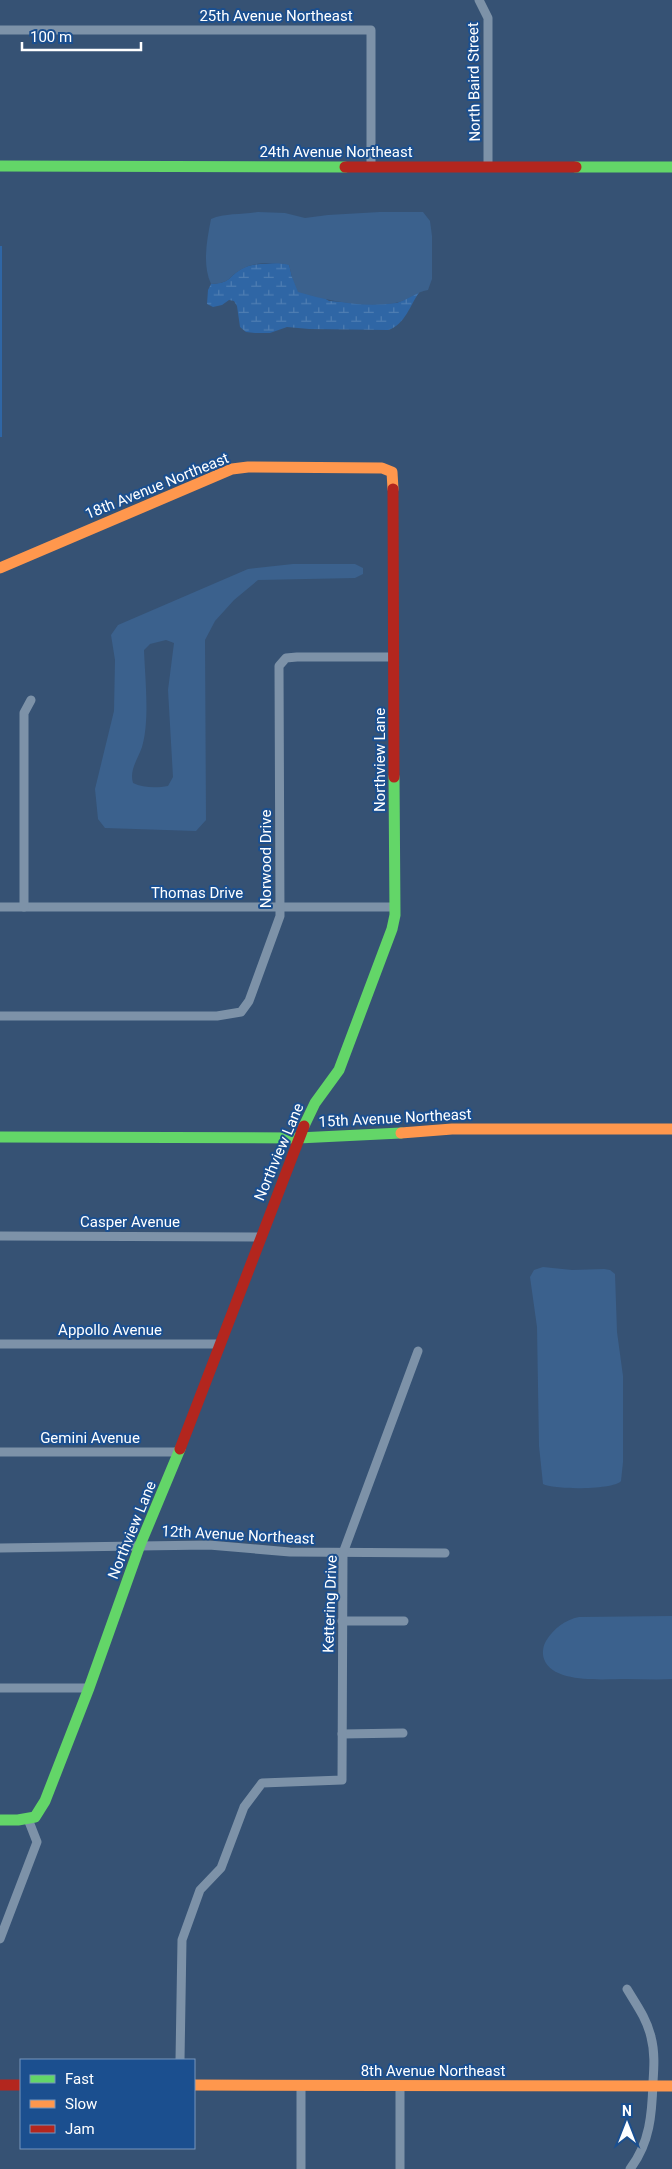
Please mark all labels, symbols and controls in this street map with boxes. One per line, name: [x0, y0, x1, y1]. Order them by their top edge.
street label: 25th Avenue Northeast: [199, 7, 353, 25]
scale bar: [22, 20, 141, 52]
street label: North Baird Street: [464, 22, 484, 142]
text: 100 m: [30, 28, 72, 46]
street label: 24th Avenue Northeast: [259, 143, 413, 161]
street label: 18th Avenue Northeast: [83, 449, 231, 523]
street label: Northview Lane: [371, 708, 389, 812]
street label: Norwood Drive: [257, 810, 275, 908]
street label: Thomas Drive: [151, 884, 243, 902]
street label: Northview Lane: [250, 1100, 308, 1203]
street label: 15th Avenue Northeast: [318, 1105, 472, 1131]
street label: Casper Avenue: [80, 1213, 180, 1231]
street label: Appollo Avenue: [58, 1321, 162, 1339]
street label: Gemini Avenue: [40, 1429, 140, 1447]
street label: Northview Lane: [104, 1478, 160, 1582]
street label: 12th Avenue Northeast: [161, 1522, 315, 1548]
street label: Kettering Drive: [319, 1555, 341, 1653]
legend: [20, 2059, 195, 2149]
street label: 8th Avenue Northeast: [361, 2062, 505, 2080]
text: Fast: [65, 2070, 94, 2088]
text: Slow: [65, 2095, 97, 2113]
north arrow: [602, 2099, 652, 2149]
text: N: [622, 2103, 632, 2119]
text: Jam: [65, 2120, 95, 2138]

